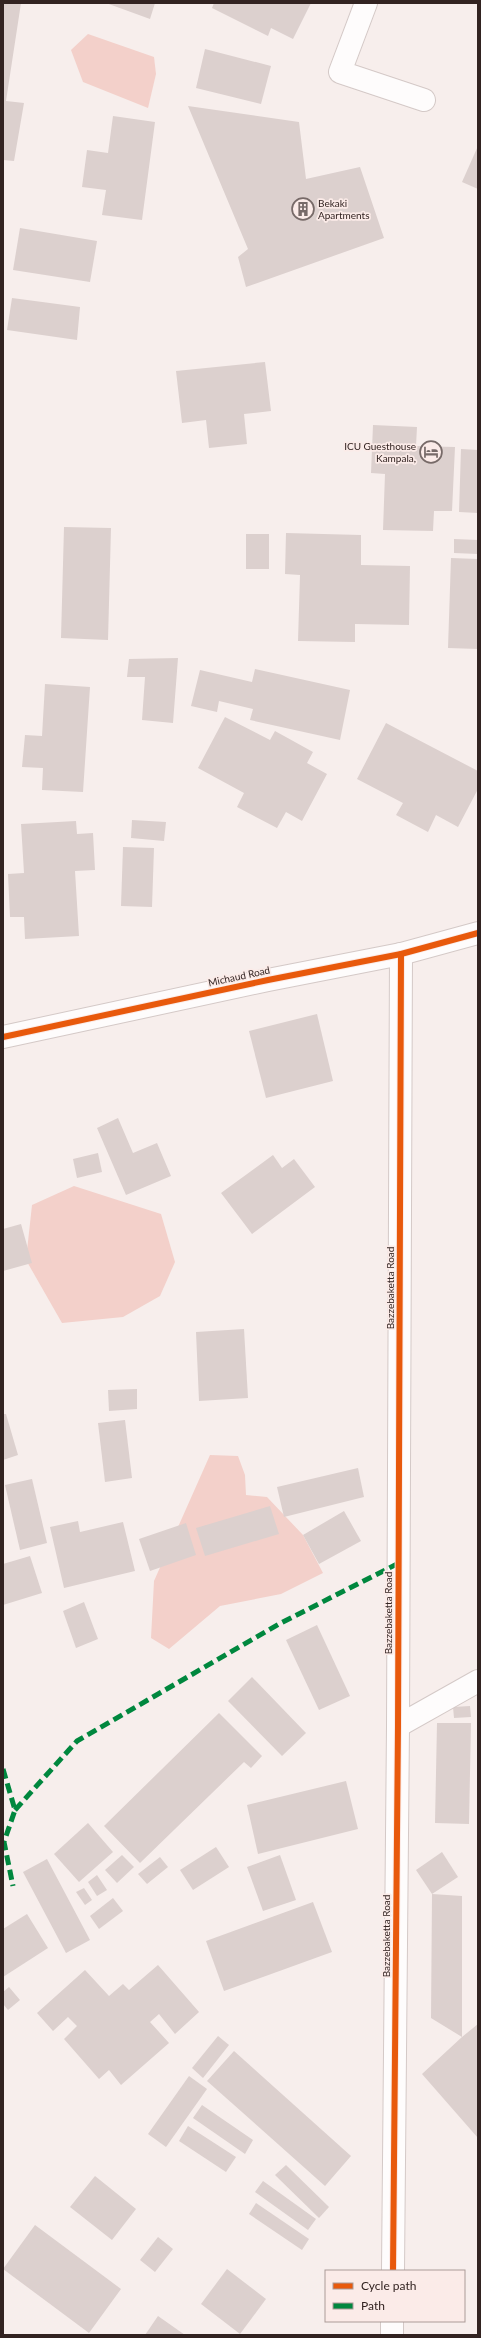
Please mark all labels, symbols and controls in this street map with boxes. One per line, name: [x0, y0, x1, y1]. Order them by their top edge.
building icon: Bekaki Apartments: [290, 196, 316, 222]
place label: Bekaki Apartments: [318, 197, 369, 221]
hotel icon: ICU Guesthouse Kampala,: [418, 439, 444, 465]
place label: ICU Guesthouse Kampala,: [344, 440, 416, 464]
street label: Michaud Road: [207, 964, 271, 988]
street label: Bazzebaketta Road: [384, 1247, 396, 1329]
street label: Bazzebaketta Road: [382, 1572, 394, 1654]
street label: Bazzebaketta Road: [380, 1895, 392, 1977]
legend: [325, 2270, 465, 2322]
text: Cycle path: [361, 2278, 416, 2293]
text: Path: [361, 2298, 385, 2313]

